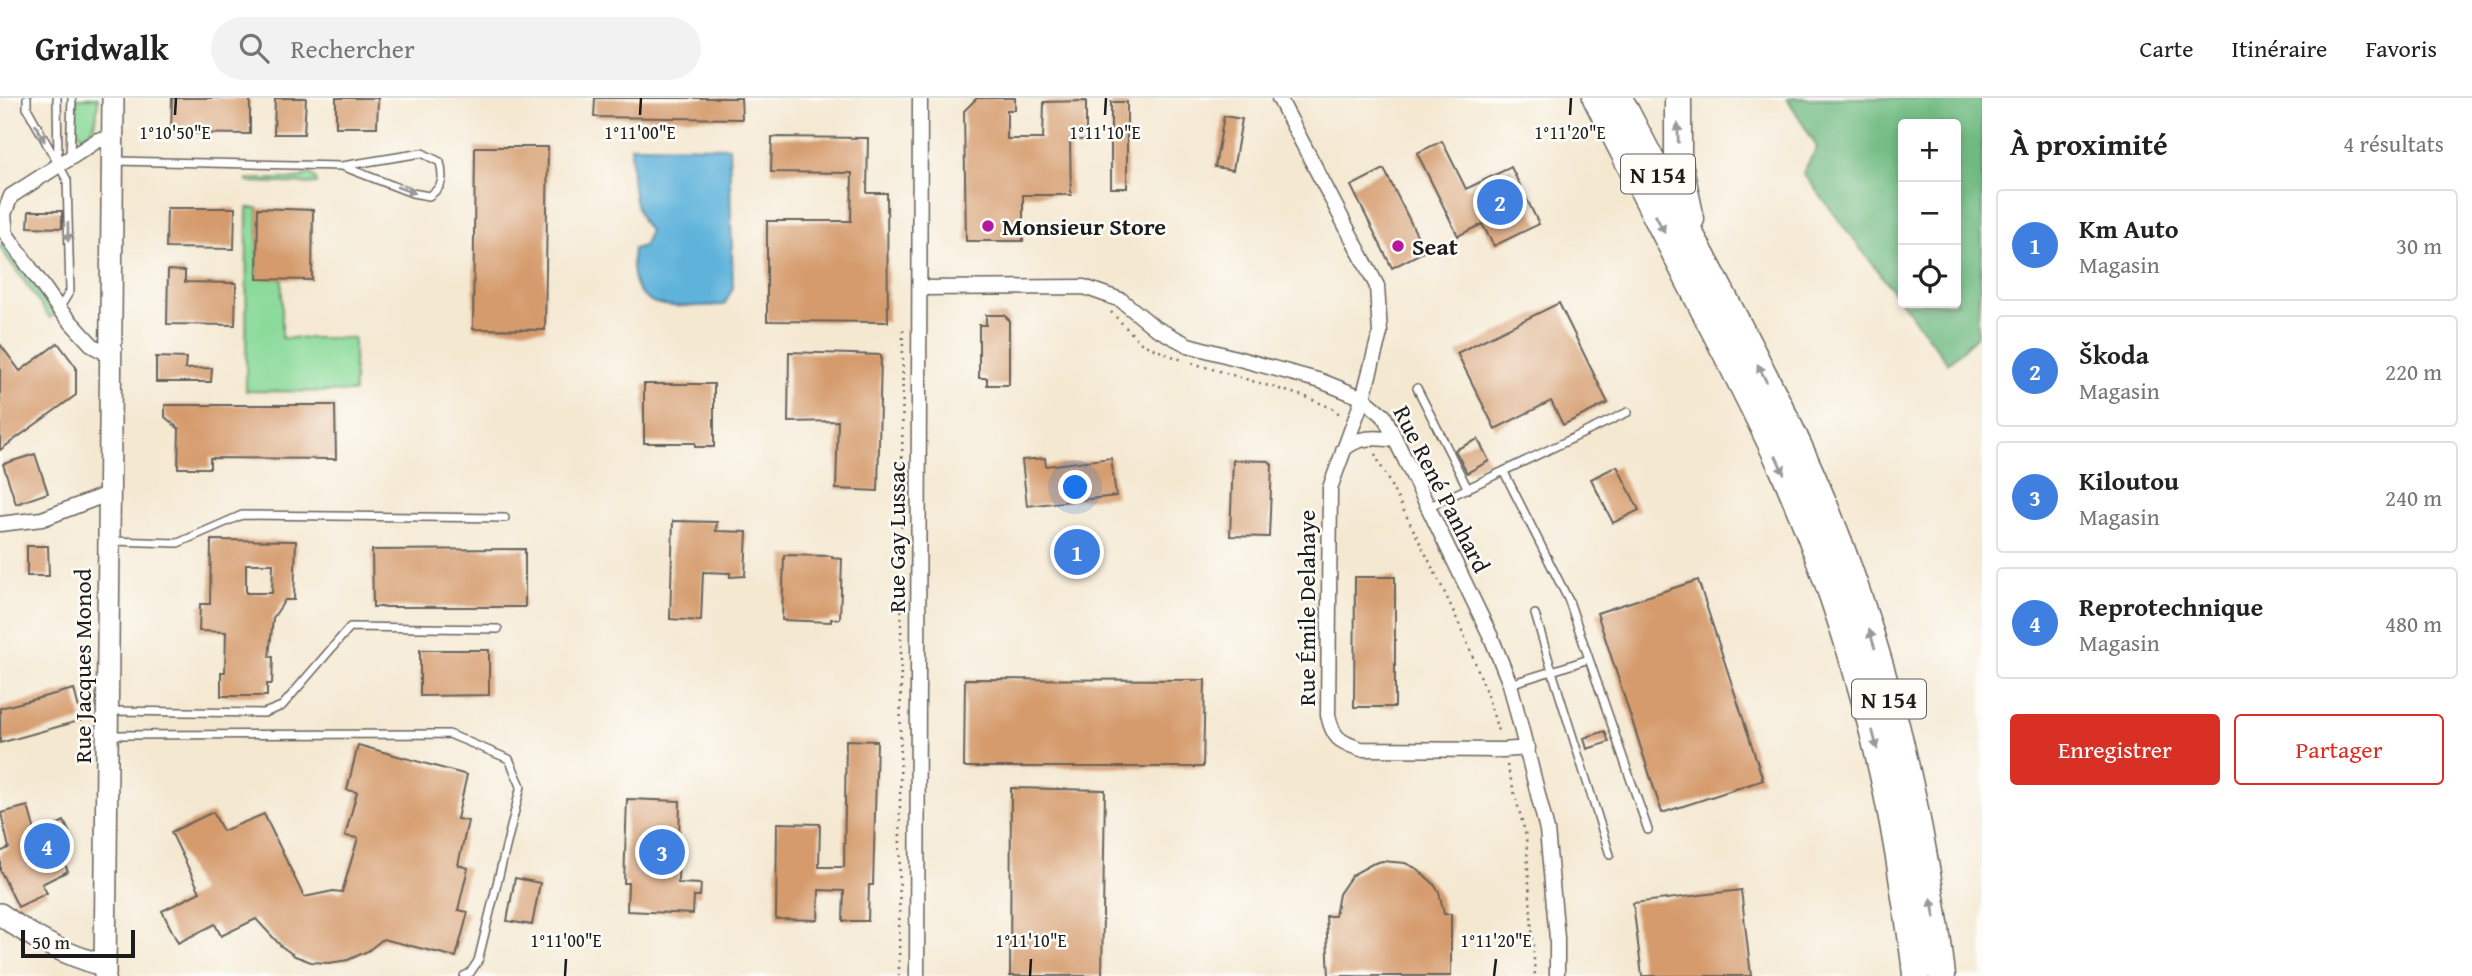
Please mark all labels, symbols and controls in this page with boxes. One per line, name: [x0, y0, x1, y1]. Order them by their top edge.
search box: [211, 17, 701, 80]
text: Gridwalk: [35, 24, 169, 72]
icon: search: [235, 29, 273, 67]
text: Rechercher: [291, 29, 415, 68]
text: Carte: [2140, 31, 2194, 66]
text: Itinéraire: [2232, 31, 2327, 66]
text: Favoris: [2365, 31, 2437, 66]
text: 1°10'50"E: [139, 119, 211, 146]
text: 1°11'00"E: [604, 119, 676, 146]
text: 1°11'10"E: [1069, 119, 1141, 146]
text: 1°11'20"E: [1534, 119, 1606, 146]
map controls: [1898, 119, 1961, 308]
button: +: [1898, 119, 1961, 182]
one-way arrow: [1672, 122, 1683, 144]
text: À proximité: [2010, 122, 2168, 166]
one-way arrow: [34, 123, 46, 142]
text: 4 résultats: [2343, 127, 2444, 160]
road number: N 154: [1621, 155, 1695, 194]
pin: 2: [1477, 176, 1523, 228]
button: −: [1898, 182, 1961, 245]
one-way arrow: [395, 185, 416, 196]
place label: Monsieur Store: [1002, 209, 1166, 244]
text: Km Auto: [2079, 209, 2179, 248]
one-way arrow: [1655, 214, 1666, 234]
marker: Monsieur Store: [980, 218, 996, 234]
one-way arrow: [63, 221, 74, 243]
place label: Seat: [1412, 229, 1458, 264]
text: 1: [2029, 229, 2041, 262]
text: 30 m: [2396, 229, 2442, 262]
marker: Seat: [1390, 238, 1406, 254]
button: locate: [1898, 245, 1961, 308]
text: Magasin: [2079, 248, 2160, 281]
text: Škoda: [2079, 335, 2149, 374]
text: 2: [2029, 355, 2041, 388]
text: 220 m: [2385, 355, 2442, 388]
one-way arrow: [1757, 362, 1769, 382]
text: Magasin: [2079, 374, 2160, 407]
street label: Rue René Panhard: [1385, 399, 1499, 579]
one-way arrow: [1774, 455, 1786, 475]
street label: Rue Gay Lussac: [879, 461, 914, 613]
text: Kiloutou: [2079, 461, 2179, 500]
your location: [1058, 470, 1092, 504]
text: 3: [2029, 481, 2041, 514]
text: 240 m: [2385, 481, 2442, 514]
text: Magasin: [2079, 500, 2160, 533]
street label: Rue Émile Delahaye: [1289, 510, 1324, 706]
pin: 1: [1054, 526, 1100, 578]
street label: Rue Jacques Monod: [65, 568, 100, 764]
text: Reprotechnique: [2079, 587, 2263, 626]
text: 4: [2029, 607, 2041, 640]
text: 480 m: [2385, 607, 2442, 640]
text: Magasin: [2079, 626, 2160, 659]
one-way arrow: [1866, 628, 1876, 649]
road number: N 154: [1852, 680, 1926, 719]
button: Enregistrer: [2010, 714, 2220, 785]
button: Partager: [2234, 714, 2444, 785]
one-way arrow: [1870, 729, 1881, 751]
pin: 4: [24, 820, 70, 872]
pin: 3: [639, 826, 685, 878]
one-way arrow: [1927, 897, 1938, 919]
scale bar: [21, 927, 135, 959]
text: 1°11'00"E: [530, 927, 602, 954]
text: 1°11'10"E: [995, 927, 1067, 954]
text: 1°11'20"E: [1460, 927, 1532, 954]
text: 50 m: [32, 928, 70, 956]

